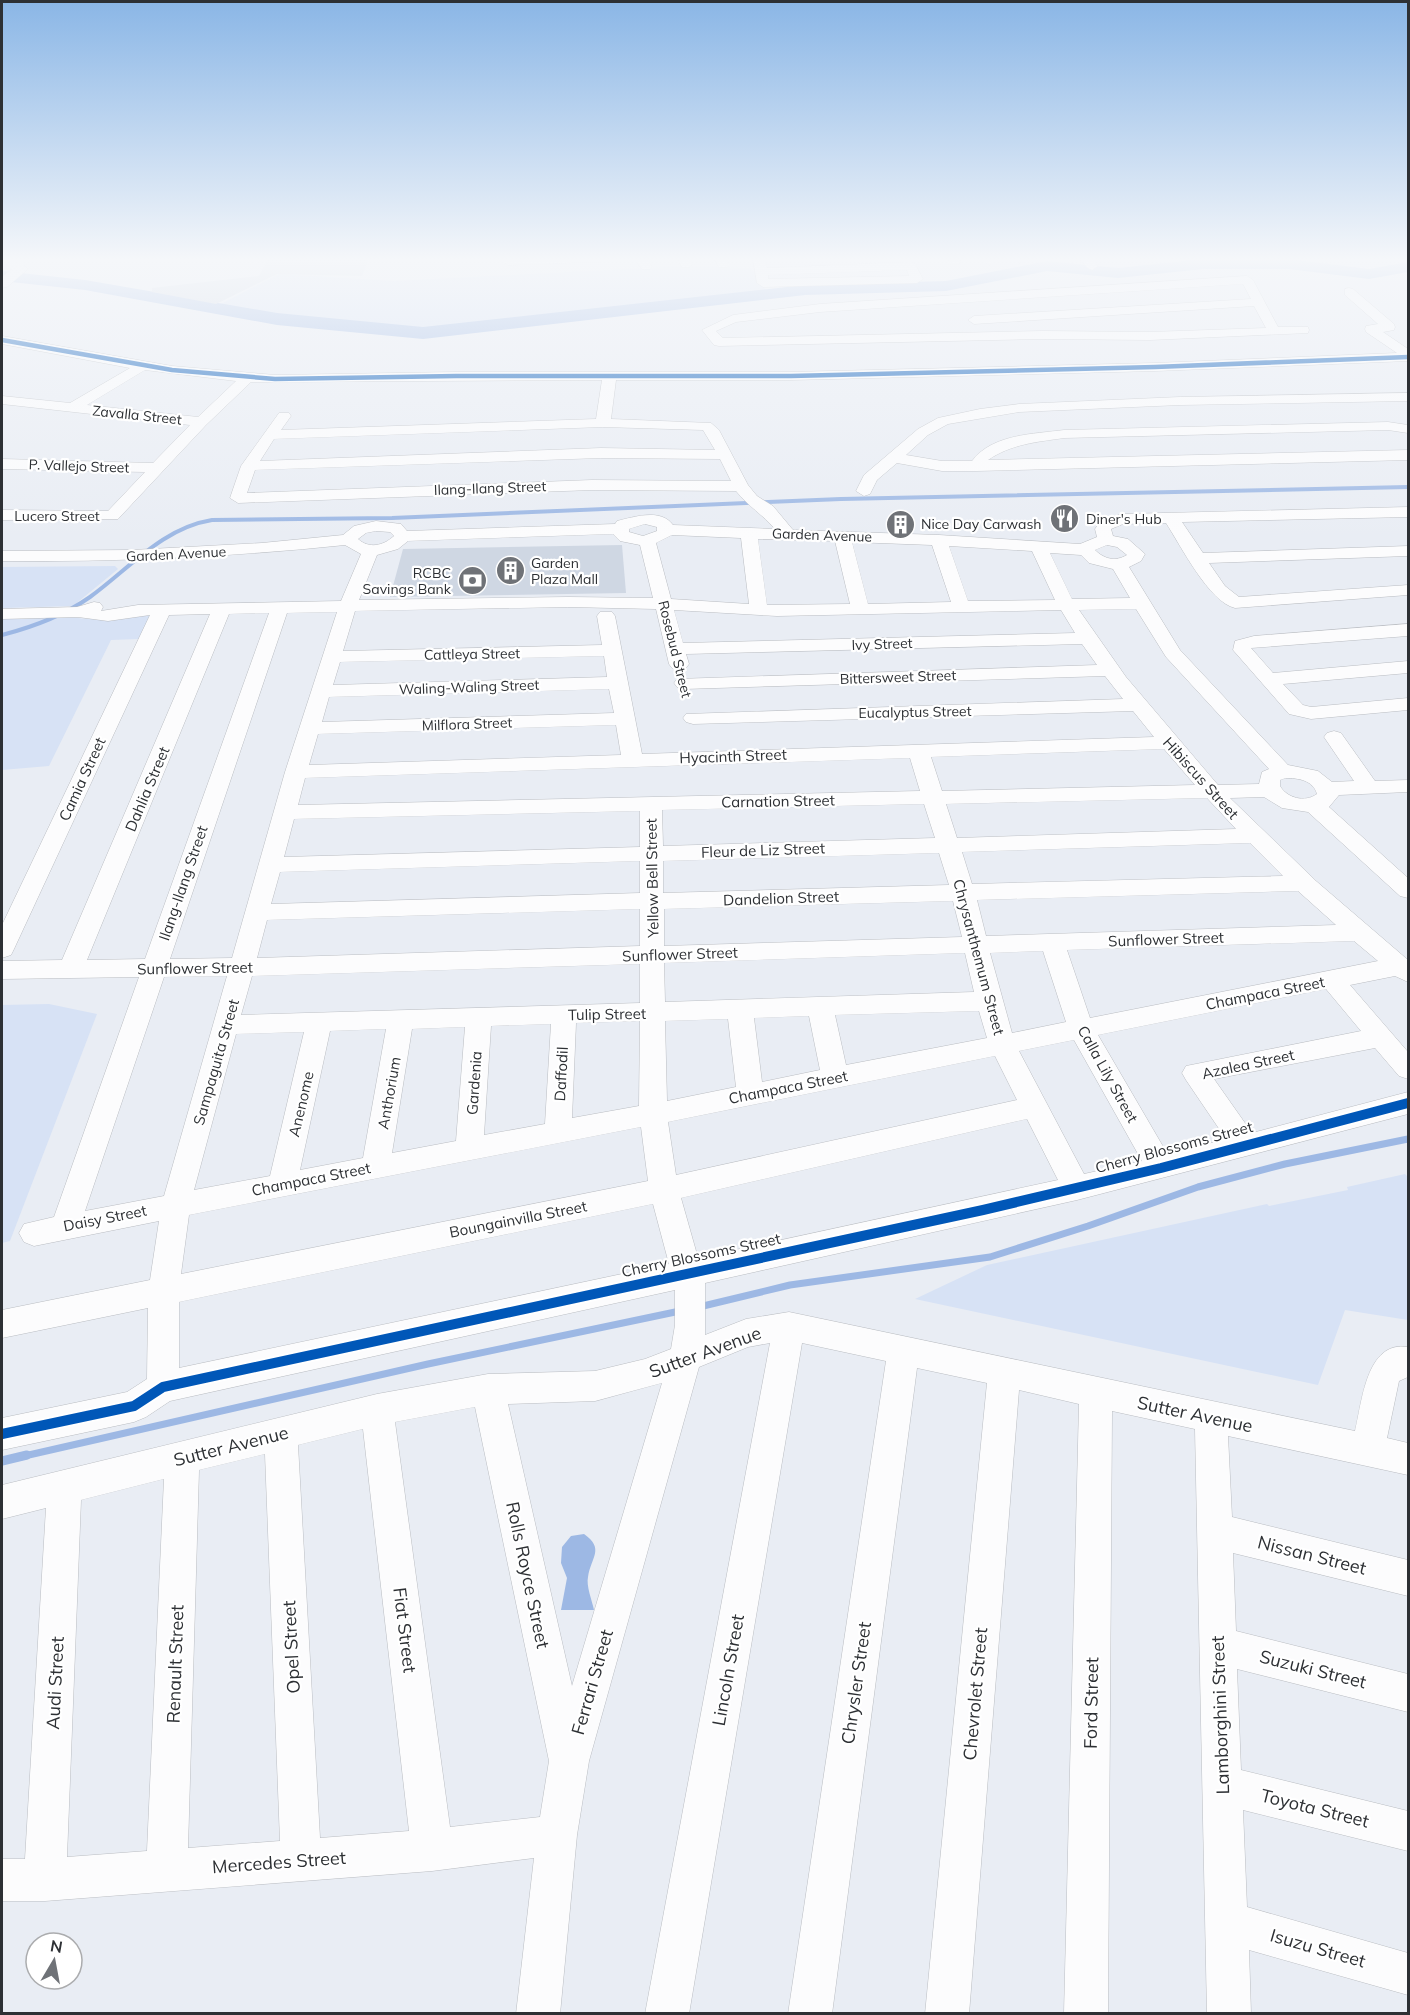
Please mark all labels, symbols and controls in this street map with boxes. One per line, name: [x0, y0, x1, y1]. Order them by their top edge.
street label: Zavalla Street: [91, 401, 183, 429]
street label: P. Vallejo Street: [28, 455, 130, 477]
street label: Ilang-Ilang Street: [434, 477, 547, 499]
restaurant icon: Diner's Hub: [1049, 503, 1081, 535]
street label: Lucero Street: [14, 507, 100, 525]
building icon: Nice Day Carwash: [884, 508, 916, 540]
place label: Diner's Hub: [1086, 510, 1162, 528]
place label: Nice Day Carwash: [921, 515, 1042, 533]
street label: Garden Avenue: [772, 524, 872, 546]
street label: Garden Avenue: [125, 542, 227, 566]
place label: Garden Plaza Mall: [531, 554, 598, 588]
building icon: Garden Plaza Mall: [494, 555, 526, 587]
place label: RCBC Savings Bank: [363, 564, 452, 598]
bank icon: RCBC Savings Bank: [456, 565, 488, 597]
street label: Rosebud Street: [654, 599, 696, 699]
street label: Ivy Street: [851, 634, 913, 654]
street label: Cattleya Street: [424, 644, 520, 664]
street label: Bittersweet Street: [840, 666, 957, 688]
street label: Waling-Waling Street: [398, 676, 540, 698]
street label: Eucalyptus Street: [858, 702, 972, 722]
street label: Milflora Street: [421, 713, 513, 735]
street label: Hibiscus Street: [1159, 733, 1243, 823]
street label: Camia Street: [54, 734, 110, 824]
street label: Dahlia Street: [121, 744, 173, 834]
street label: Hyacinth Street: [679, 745, 787, 767]
street label: Carnation Street: [721, 791, 835, 811]
street label: Yellow Bell Street: [641, 818, 663, 939]
street label: Ilang-Ilang Street: [154, 823, 212, 943]
street label: Fleur de Liz Street: [701, 838, 825, 862]
street label: Chrysanthemum Street: [949, 877, 1009, 1037]
street label: Dandelion Street: [723, 886, 839, 910]
street label: Sunflower Street: [1108, 927, 1224, 951]
street label: Sunflower Street: [622, 942, 738, 966]
street label: Sunflower Street: [137, 957, 253, 979]
street label: Champaca Street: [1204, 972, 1326, 1014]
street label: Sampaguita Street: [189, 997, 243, 1127]
street label: Tulip Street: [568, 1004, 646, 1024]
street label: Calla Lily Street: [1074, 1022, 1142, 1126]
street label: Azalea Street: [1200, 1045, 1296, 1083]
street label: Daffodil: [550, 1046, 572, 1102]
street label: Gardenia: [462, 1050, 486, 1116]
street label: Anthorium: [373, 1055, 405, 1131]
street label: Champaca Street: [727, 1066, 849, 1108]
street label: Anenome: [284, 1069, 318, 1139]
street label: Cherry Blossoms Street: [1093, 1117, 1255, 1177]
street label: Champaca Street: [250, 1158, 372, 1200]
street label: Boungainvilla Street: [448, 1196, 588, 1242]
street label: Daisy Street: [62, 1201, 148, 1235]
street label: Cherry Blossoms Street: [620, 1229, 782, 1281]
street label: Sutter Avenue: [646, 1321, 764, 1383]
street label: Sutter Avenue: [1135, 1391, 1255, 1437]
street label: Sutter Avenue: [171, 1421, 291, 1471]
street label: Rolls Royce Street: [501, 1499, 555, 1651]
street label: Nissan Street: [1255, 1530, 1369, 1580]
street label: Fiat Street: [388, 1586, 422, 1674]
street label: Opel Street: [277, 1600, 305, 1694]
street label: Renault Street: [161, 1604, 189, 1724]
street label: Lincoln Street: [707, 1612, 749, 1728]
street label: Chrysler Street: [836, 1620, 876, 1746]
street label: Chevrolet Street: [958, 1626, 992, 1762]
street label: Ferrari Street: [566, 1627, 618, 1737]
street label: Lamborghini Street: [1206, 1635, 1234, 1795]
street label: Audi Street: [41, 1636, 69, 1730]
street label: Suzuki Street: [1257, 1645, 1369, 1693]
street label: Ford Street: [1079, 1657, 1103, 1749]
street label: Toyota Street: [1258, 1783, 1372, 1833]
street label: Mercedes Street: [211, 1846, 347, 1878]
street label: Isuzu Street: [1268, 1923, 1368, 1973]
north arrow: [24, 1931, 84, 1991]
text: N: [49, 1935, 64, 1957]

